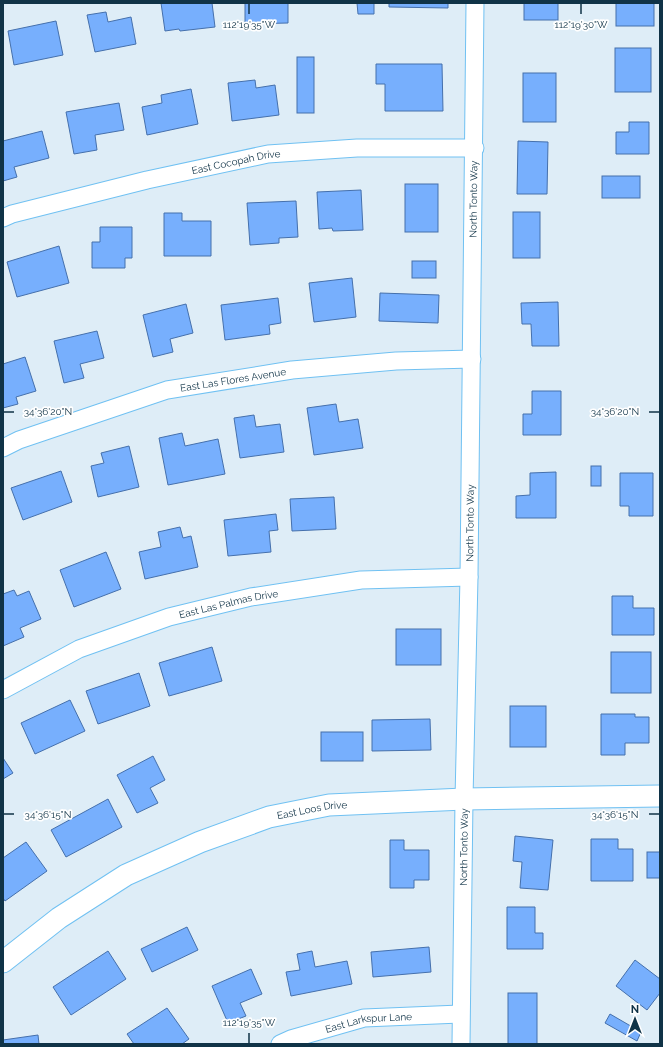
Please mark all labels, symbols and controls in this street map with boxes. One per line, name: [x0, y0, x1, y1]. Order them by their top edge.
text: 112°19'35"W: [223, 19, 276, 30]
text: 112°19'30"W: [555, 19, 608, 30]
street label: East Cocopah Drive: [191, 148, 281, 176]
street label: North Tonto Way: [468, 160, 479, 238]
street label: East Las Flores Avenue: [179, 366, 287, 394]
text: 34°36'20"N: [24, 406, 72, 417]
text: 34°36'20"N: [591, 406, 639, 417]
street label: North Tonto Way: [464, 484, 476, 562]
street label: East Las Palmas Drive: [178, 588, 279, 620]
street label: East Loos Drive: [276, 799, 348, 821]
street label: North Tonto Way: [458, 808, 470, 886]
text: 34°36'15"N: [25, 809, 71, 820]
text: 34°36'15"N: [592, 809, 638, 820]
north arrow: [615, 999, 655, 1039]
text: N: [631, 1003, 639, 1016]
street label: East Larkspur Lane: [324, 1011, 412, 1035]
text: 112°19'35"W: [223, 1017, 276, 1028]

